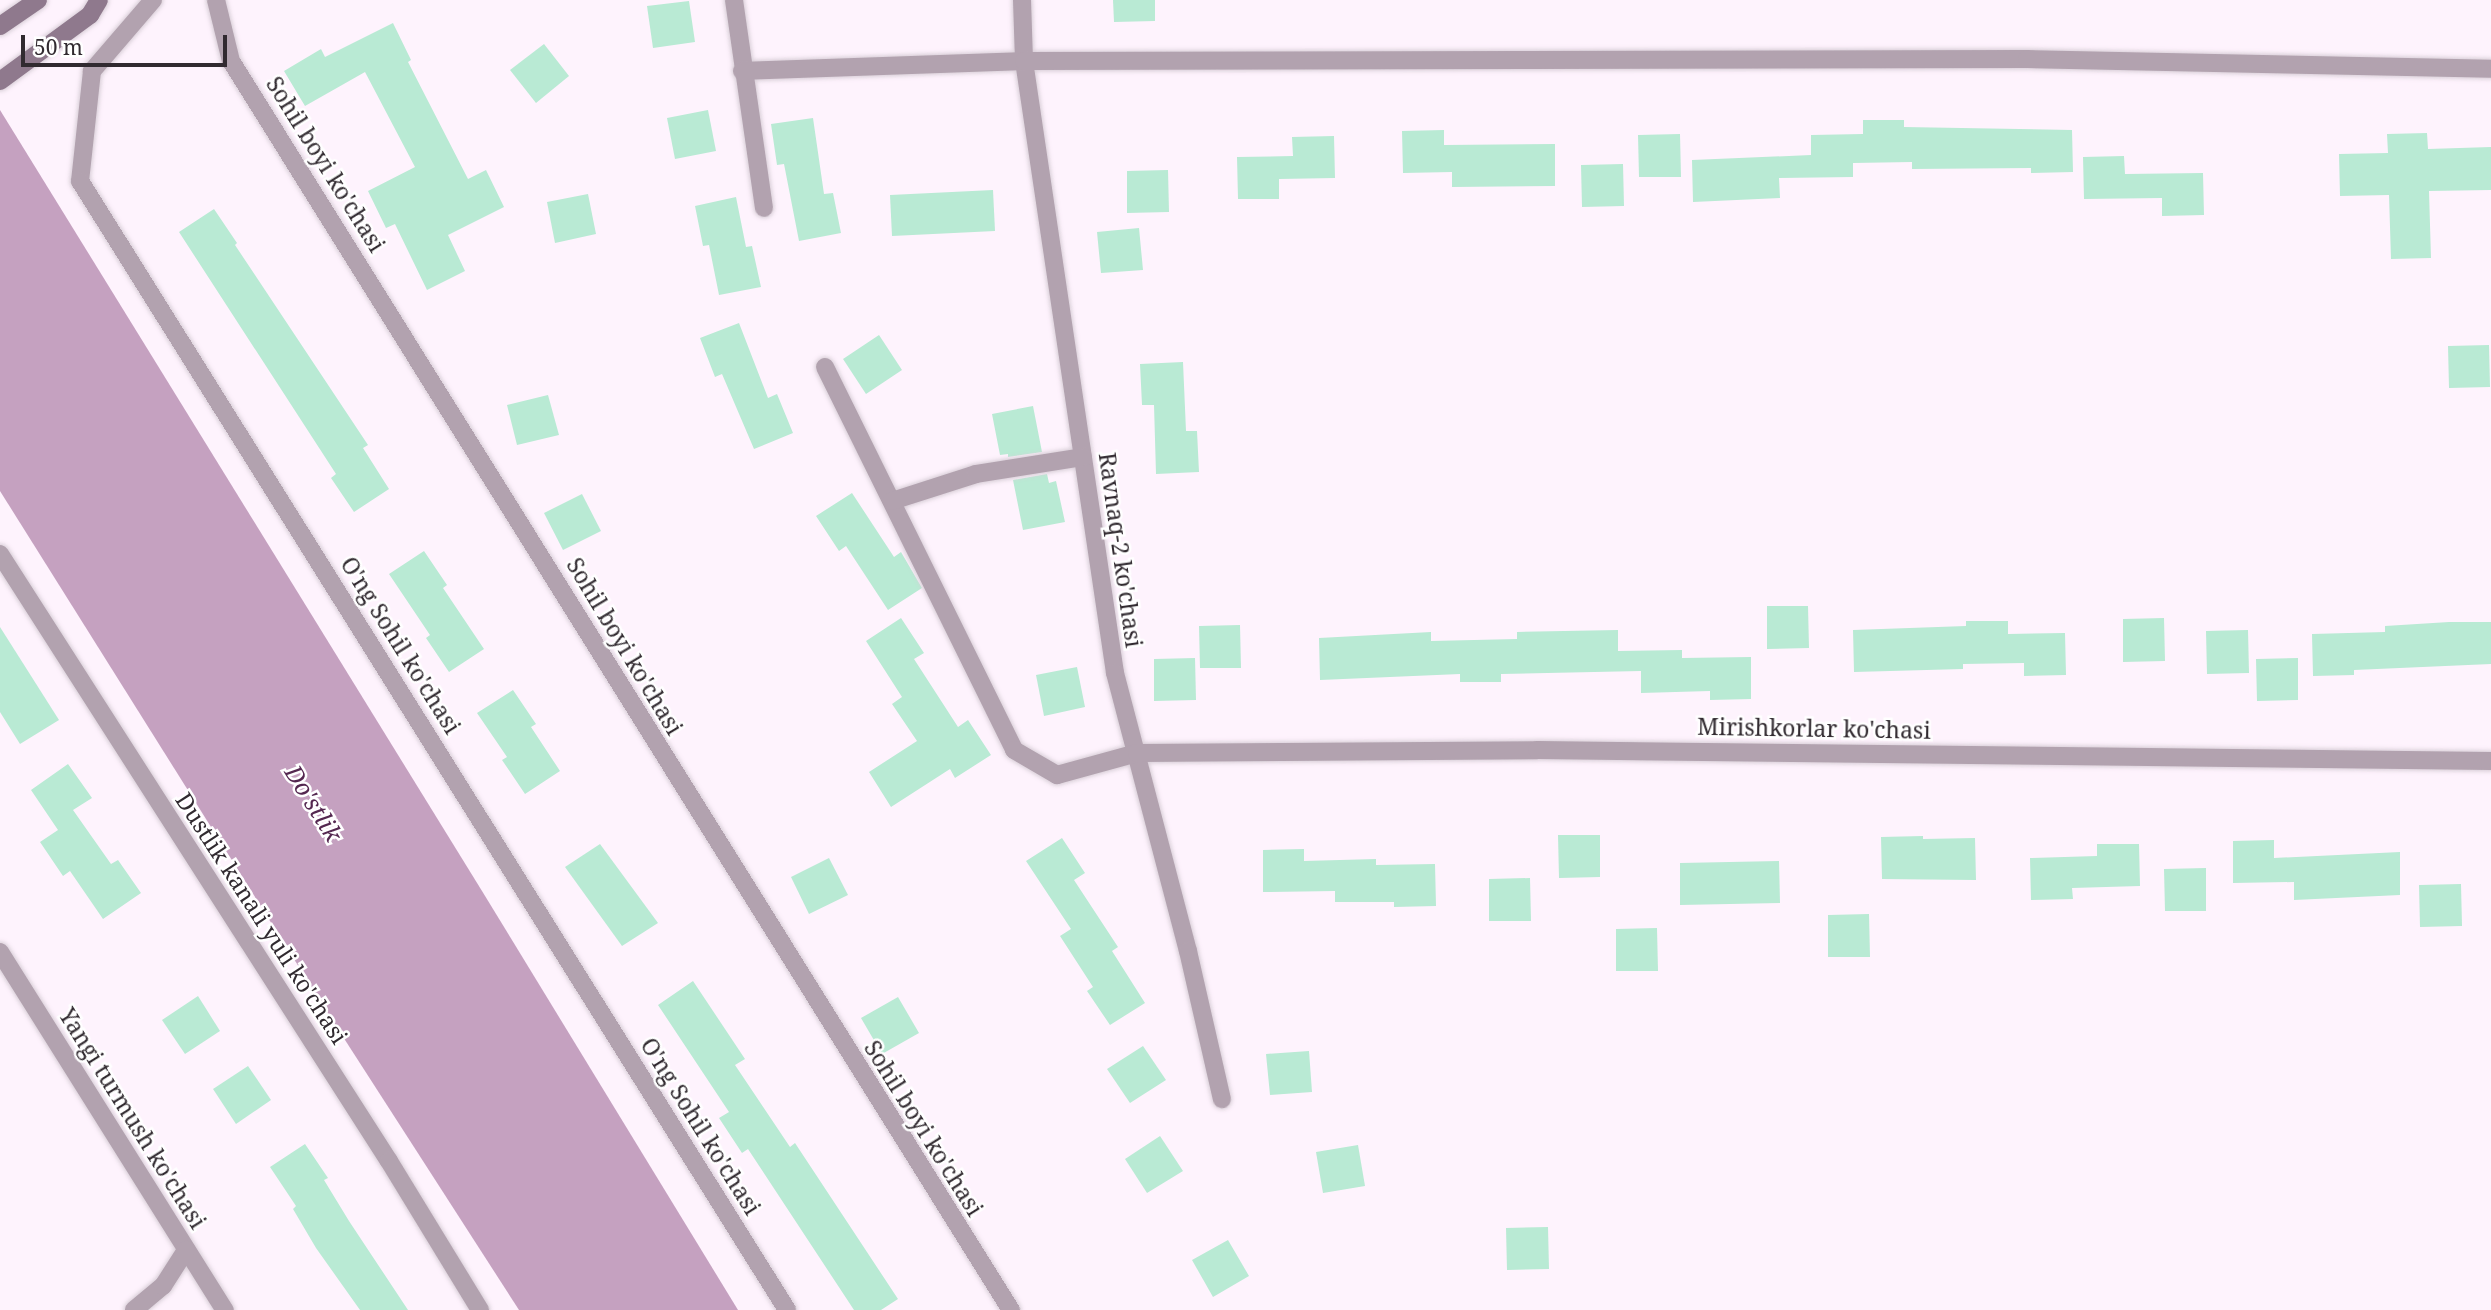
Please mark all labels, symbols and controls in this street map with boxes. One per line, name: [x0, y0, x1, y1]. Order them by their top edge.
scale bar: [24, 21, 231, 65]
text: 50 m: [34, 33, 83, 61]
street label: Sohil boyi ko'chasi: [261, 71, 391, 257]
street label: Ravnaq-2 ko'chasi: [1094, 451, 1148, 649]
street label: O'ng Sohil ko'chasi: [335, 551, 467, 739]
street label: Sohil boyi ko'chasi: [561, 552, 689, 740]
street label: Mirishkorlar ko'chasi: [1697, 712, 1931, 744]
water label: Do'stlik: [279, 759, 349, 847]
street label: Dustlik kanali yuli ko'chasi: [170, 787, 354, 1049]
street label: Yangi turmush ko'chasi: [54, 1003, 212, 1233]
street label: O'ng Sohil ko'chasi: [635, 1032, 767, 1220]
street label: Sohil boyi ko'chasi: [859, 1035, 989, 1221]

